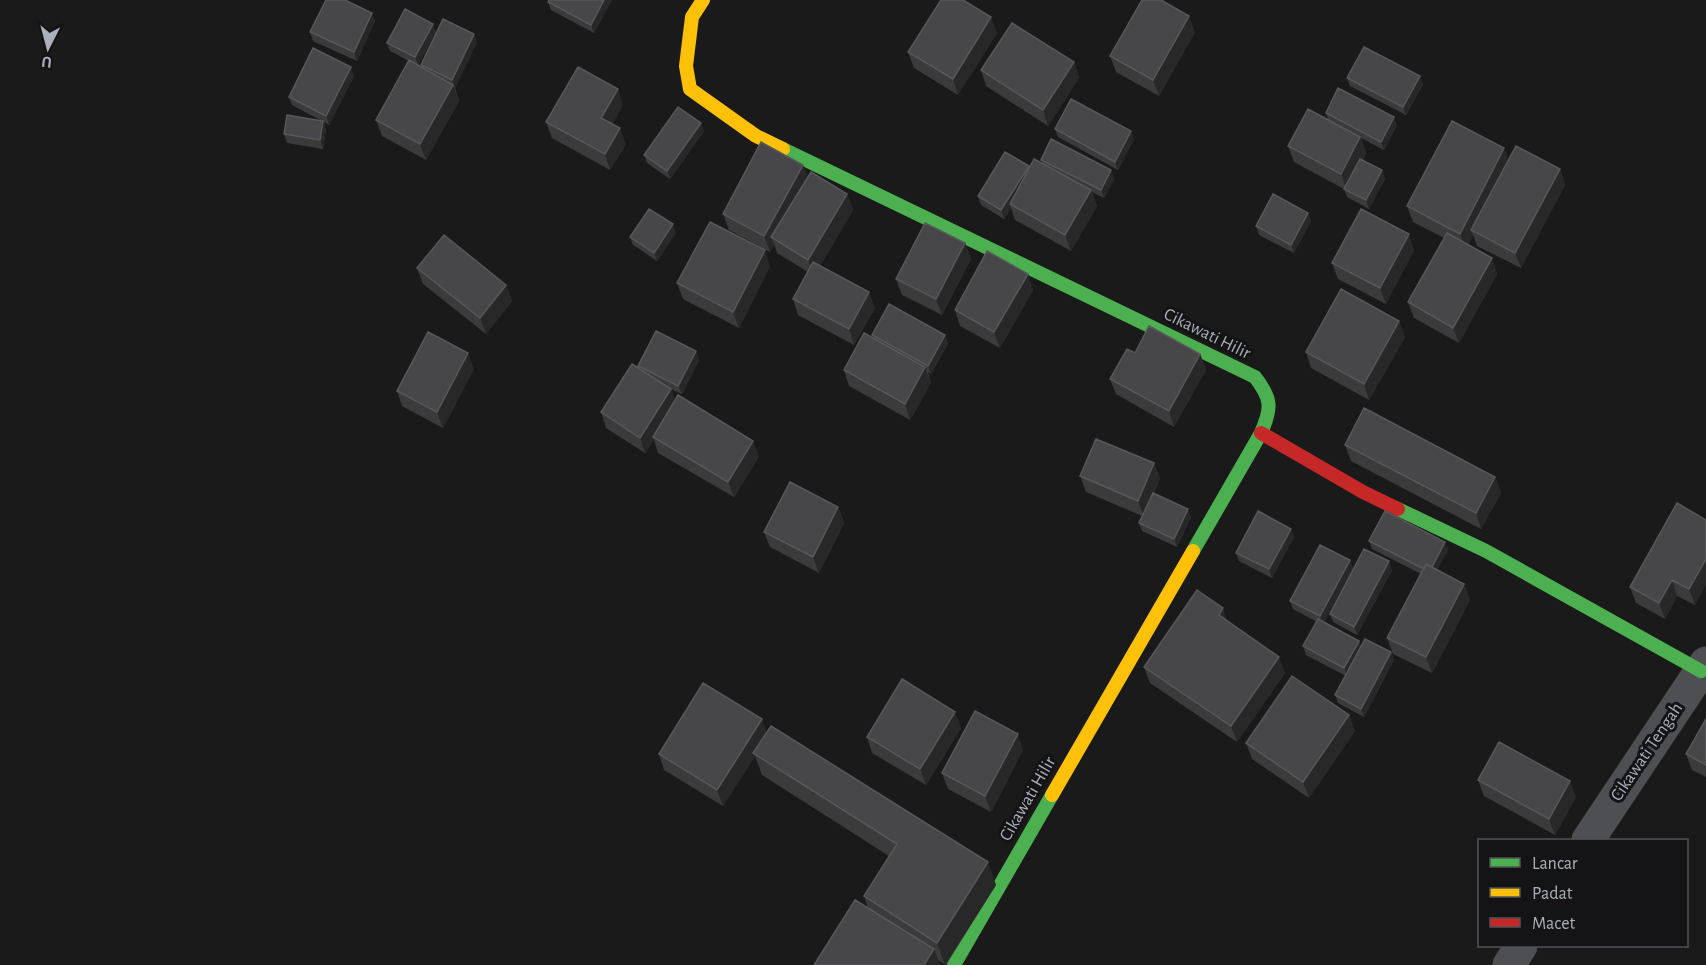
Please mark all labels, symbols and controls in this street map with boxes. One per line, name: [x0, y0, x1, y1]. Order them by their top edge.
north arrow: [18, 18, 78, 78]
text: U: [41, 53, 52, 70]
street label: Cikawati Hilir: [1161, 305, 1253, 363]
street label: Cikawati Tengah: [1608, 700, 1686, 804]
street label: Cikawati Hilir: [997, 754, 1059, 844]
legend: [1478, 839, 1688, 947]
text: Lancar: [1532, 855, 1578, 873]
text: Padat: [1532, 885, 1573, 903]
text: Macet: [1532, 915, 1576, 933]

